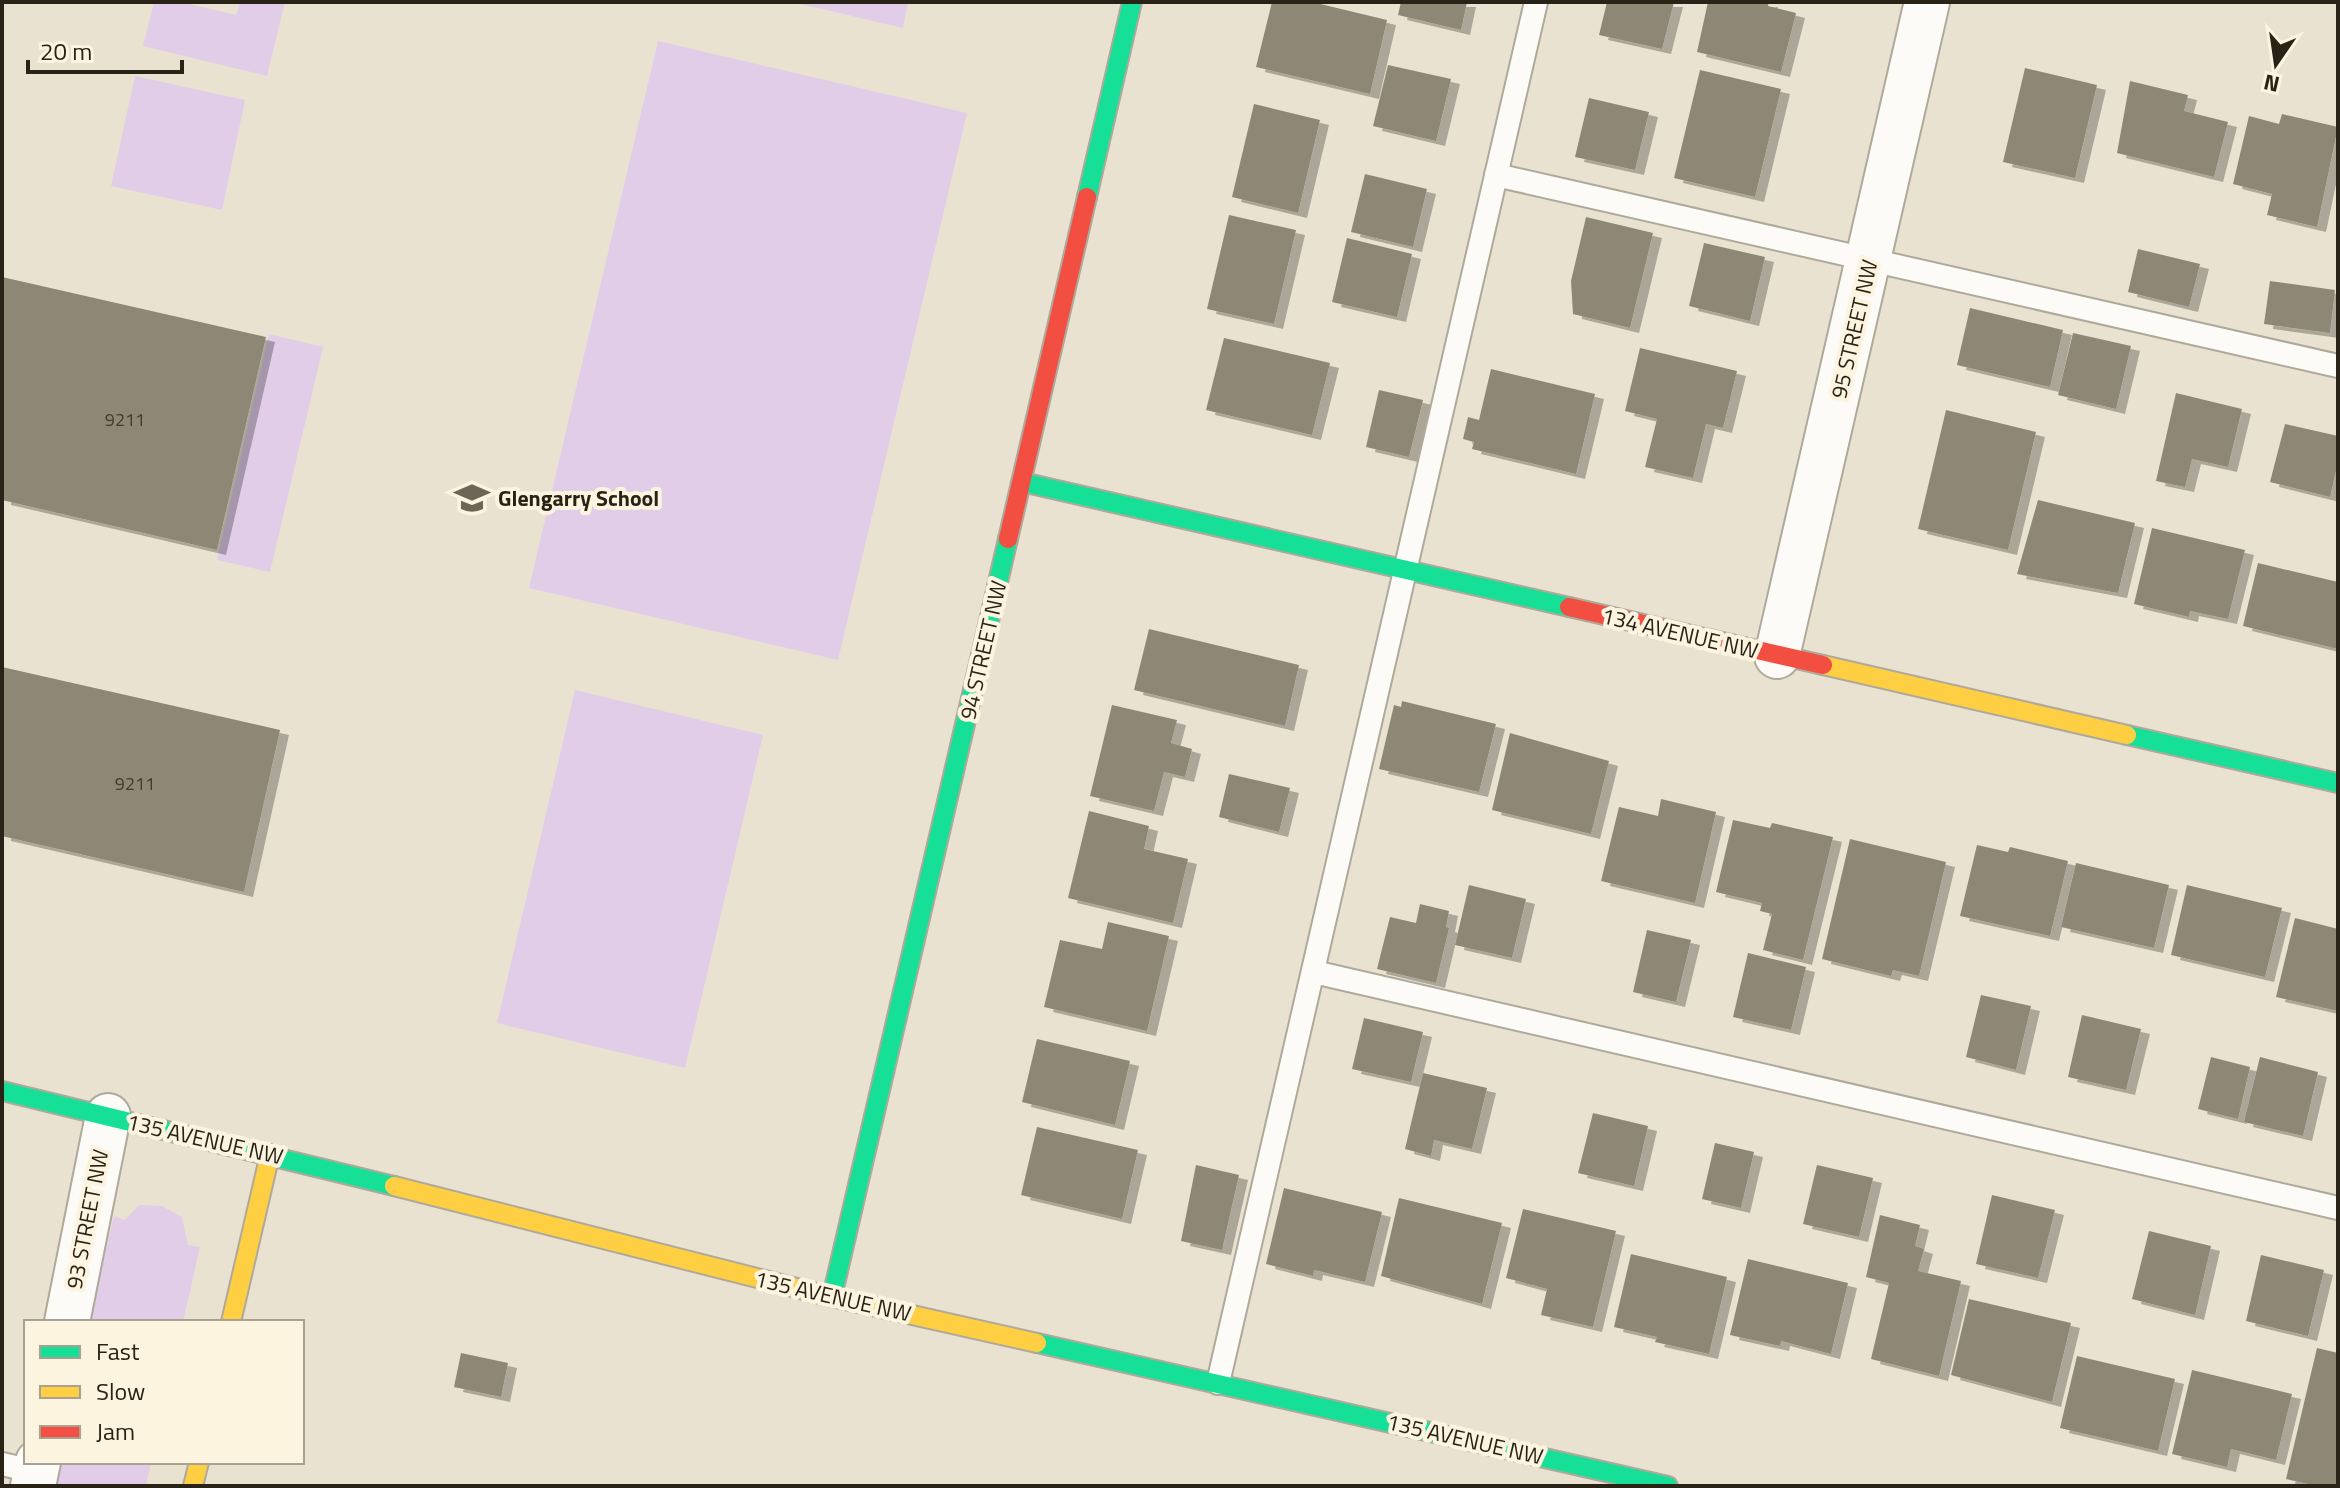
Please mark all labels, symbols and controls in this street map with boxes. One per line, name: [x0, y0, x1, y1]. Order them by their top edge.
scale bar: [28, 24, 182, 74]
north arrow: [2236, 24, 2316, 104]
text: 20 m: [40, 33, 92, 69]
text: N: [2260, 65, 2283, 102]
street label: 95 STREET NW: [1822, 256, 1886, 402]
house number: 9211: [105, 406, 145, 433]
school or university icon: Glengarry School: [453, 479, 491, 517]
place label: Glengarry School: [498, 481, 659, 515]
street label: 94 STREET NW: [951, 577, 1015, 723]
street label: 134 AVENUE NW: [1598, 598, 1762, 668]
house number: 9211: [115, 770, 155, 797]
street label: 135 AVENUE NW: [123, 1104, 287, 1174]
street label: 93 STREET NW: [57, 1146, 117, 1292]
street label: 135 AVENUE NW: [751, 1261, 915, 1331]
legend: [24, 1320, 304, 1464]
text: Fast: [96, 1333, 140, 1369]
text: Slow: [96, 1373, 145, 1409]
street label: 135 AVENUE NW: [1383, 1404, 1547, 1474]
text: Jam: [96, 1413, 135, 1449]

